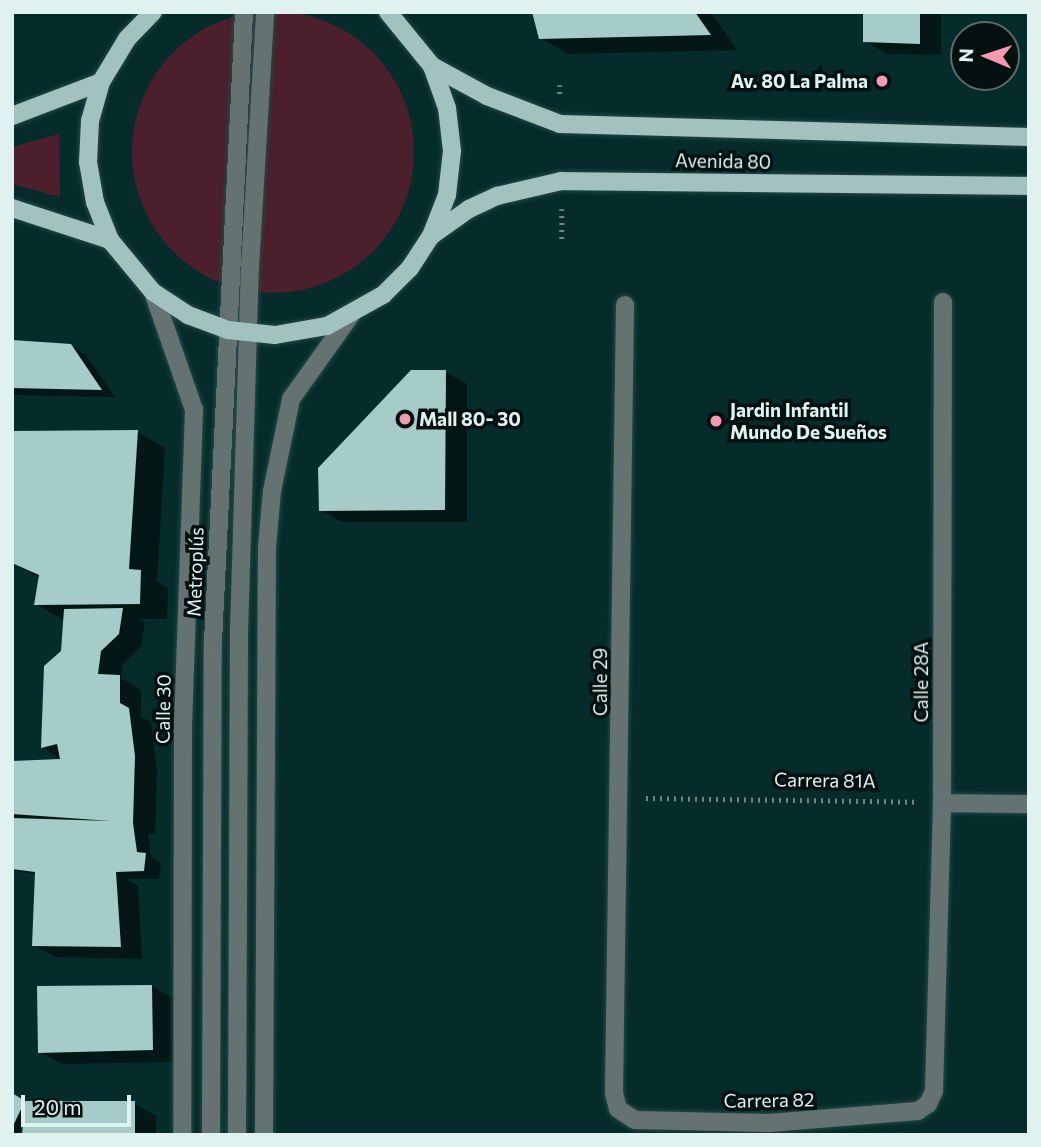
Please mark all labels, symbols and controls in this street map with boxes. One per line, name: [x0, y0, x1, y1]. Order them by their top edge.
north arrow: [950, 21, 1020, 91]
text: N: [954, 48, 977, 63]
place label: Av. 80 La Palma: [731, 70, 868, 92]
marker: Av. 80 La Palma: [874, 73, 890, 89]
street label: Avenida 80: [675, 149, 771, 173]
place label: Jardin Infantil Mundo De Sueños: [730, 399, 887, 443]
place label: Mall 80- 30: [419, 408, 521, 430]
marker: Mall 80- 30: [397, 411, 413, 427]
marker: Jardin Infantil Mundo De Sueños: [708, 413, 724, 429]
street label: Metroplús: [182, 527, 208, 617]
street label: Calle 28A: [910, 642, 932, 722]
street label: Calle 29: [589, 648, 611, 716]
street label: Calle 30: [151, 674, 175, 744]
street label: Carrera 81A: [774, 768, 876, 792]
scale bar: [24, 1080, 135, 1124]
street label: Carrera 82: [723, 1088, 815, 1112]
text: 20 m: [34, 1094, 82, 1119]

